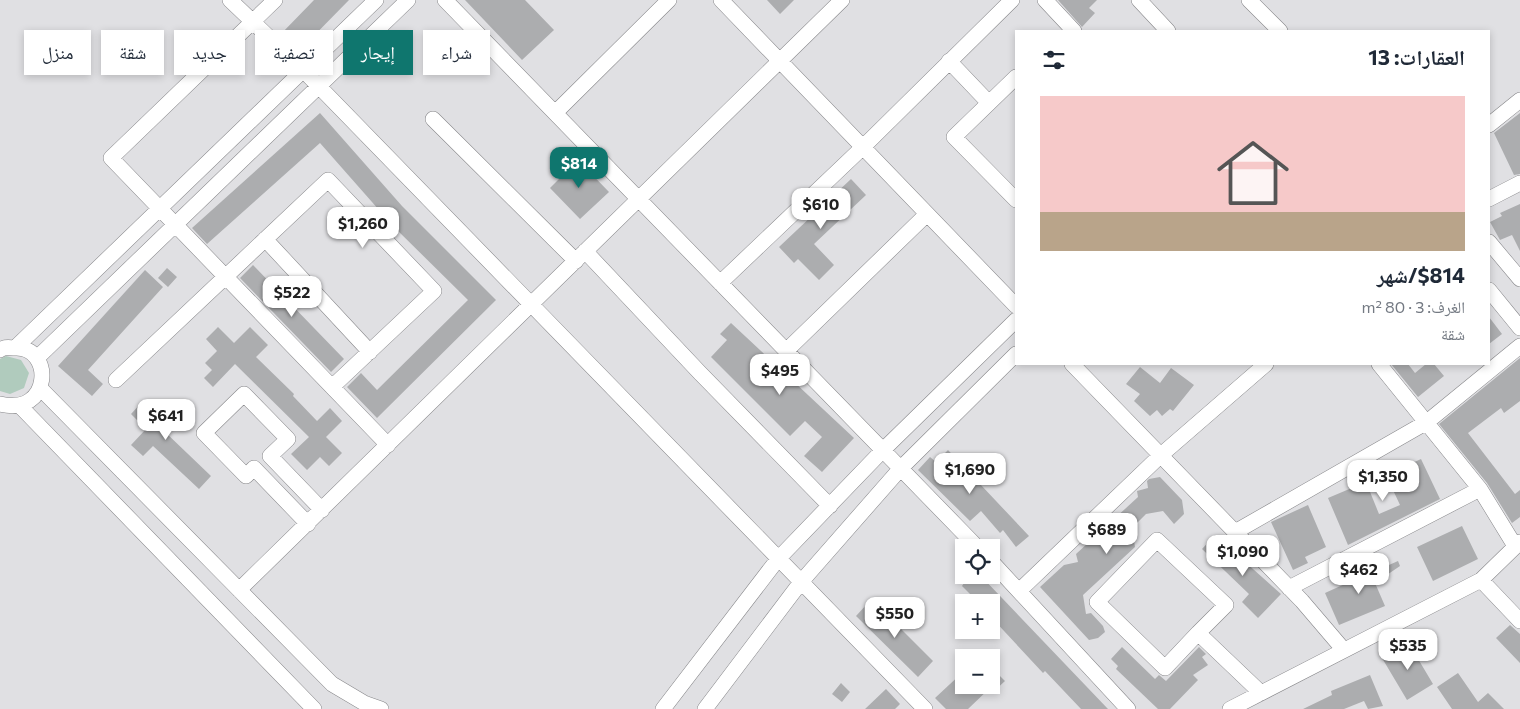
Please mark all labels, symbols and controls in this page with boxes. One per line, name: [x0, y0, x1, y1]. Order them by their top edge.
chip: منزل: [24, 30, 91, 75]
chip: شقة: [101, 30, 164, 75]
chip: جديد: [174, 30, 245, 75]
chip: تصفية: [255, 30, 333, 75]
chip: إيجار: [343, 30, 413, 75]
chip: شراء: [423, 30, 490, 75]
text: العقارات: 13: [1368, 44, 1465, 69]
icon: filters: [1040, 46, 1068, 74]
icon: home: [1208, 128, 1298, 218]
pin: $814: [549, 146, 609, 189]
text: $814: [561, 153, 597, 172]
pin: $610: [791, 188, 851, 230]
text: $610: [803, 194, 839, 213]
pin: $1,260: [322, 206, 404, 249]
text: $1,260: [338, 213, 388, 232]
text: $814/شهر: [1377, 262, 1465, 287]
pin: $522: [262, 276, 322, 318]
text: $522: [274, 282, 310, 301]
text: الغرف: 3 · 80 m²: [1362, 297, 1465, 316]
text: شقة: [1441, 324, 1465, 343]
pin: $495: [750, 354, 810, 396]
text: $495: [761, 360, 799, 379]
pin: $641: [136, 398, 196, 441]
text: $641: [148, 405, 184, 424]
pin: $1,690: [929, 452, 1011, 495]
text: $1,690: [945, 459, 995, 478]
pin: $1,350: [1342, 460, 1424, 502]
text: $1,350: [1358, 466, 1408, 485]
pin: $689: [1077, 512, 1137, 555]
text: $689: [1088, 519, 1126, 538]
pin: $1,090: [1202, 534, 1284, 577]
map controls: [955, 539, 1000, 694]
button: locate: [955, 539, 1000, 584]
text: $1,090: [1217, 541, 1269, 560]
pin: $462: [1329, 552, 1389, 595]
text: $462: [1340, 559, 1378, 578]
button: +: [955, 594, 1000, 639]
pin: $550: [865, 596, 925, 639]
text: $550: [876, 603, 914, 622]
pin: $535: [1378, 628, 1438, 671]
text: $535: [1389, 635, 1427, 654]
button: −: [955, 649, 1000, 694]

